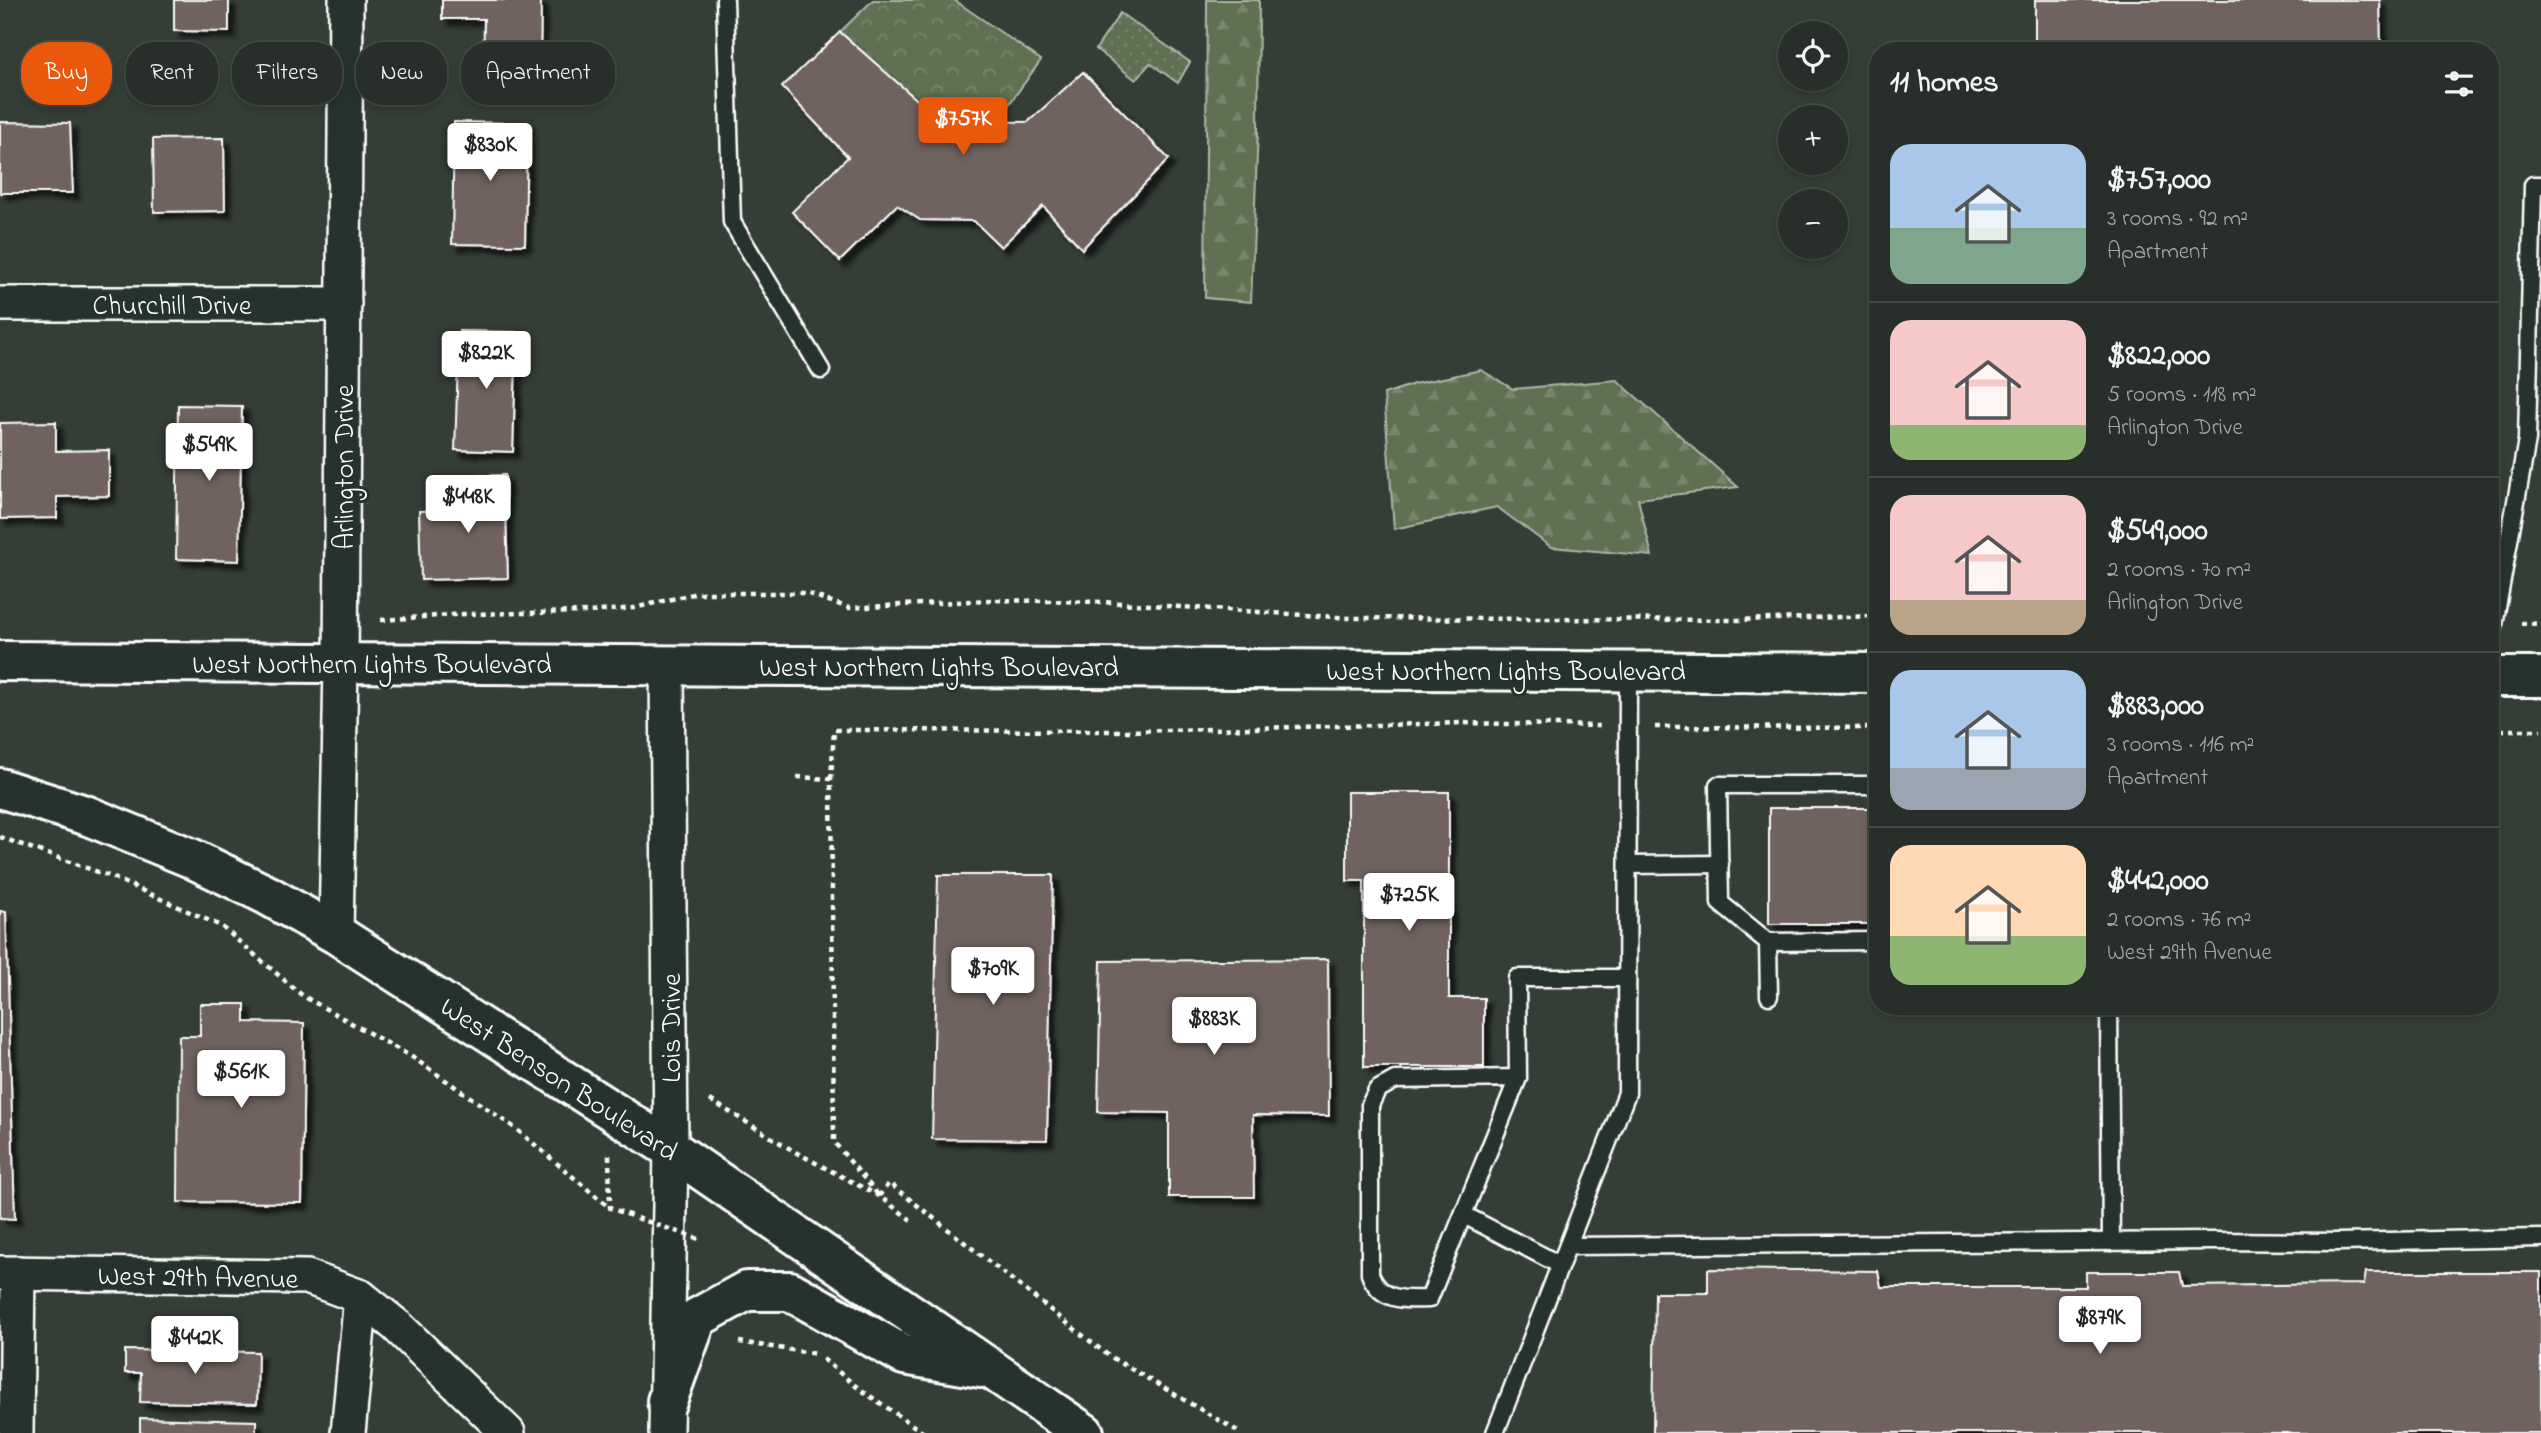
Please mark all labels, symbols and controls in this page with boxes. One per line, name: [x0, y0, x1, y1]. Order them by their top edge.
map controls: [1778, 21, 1848, 259]
button: locate: [1778, 21, 1848, 91]
chip: Buy: [21, 42, 112, 105]
chip: Rent: [126, 42, 218, 105]
chip: Filters: [232, 42, 342, 105]
chip: New: [356, 42, 447, 105]
chip: Apartment: [461, 42, 615, 105]
text: 11 homes: [1890, 62, 1998, 106]
icon: filters: [2440, 65, 2478, 103]
pin: $757K: [914, 97, 1012, 157]
text: $757K: [934, 103, 992, 136]
button: +: [1778, 105, 1848, 175]
pin: $830K: [441, 124, 539, 183]
text: $830K: [463, 129, 517, 162]
text: $757,000: [2107, 159, 2211, 203]
icon: home: [1946, 172, 2030, 256]
button: −: [1778, 189, 1848, 259]
text: 3 rooms · 92 m²: [2107, 203, 2248, 236]
text: Apartment: [2107, 236, 2208, 269]
street label: Churchill Drive: [93, 287, 252, 328]
pin: $822K: [437, 332, 535, 391]
text: $822,000: [2107, 335, 2210, 379]
text: $822K: [458, 337, 514, 370]
icon: home: [1946, 348, 2030, 432]
text: 5 rooms · 118 m²: [2107, 379, 2257, 412]
street label: Arlington Drive: [326, 384, 367, 550]
text: Arlington Drive: [2107, 412, 2243, 445]
pin: $549K: [160, 424, 258, 483]
text: $549K: [182, 429, 236, 462]
pin: $448K: [419, 476, 517, 535]
text: $448K: [442, 481, 494, 514]
text: $549,000: [2107, 510, 2208, 554]
icon: home: [1946, 523, 2030, 607]
text: 2 rooms · 70 m²: [2107, 554, 2251, 587]
text: Arlington Drive: [2107, 587, 2243, 620]
street label: West Northern Lights Boulevard: [192, 646, 552, 687]
street label: West Northern Lights Boulevard: [759, 649, 1119, 690]
street label: West Northern Lights Boulevard: [1326, 653, 1686, 694]
text: $883,000: [2107, 685, 2204, 729]
icon: home: [1946, 698, 2030, 782]
text: 3 rooms · 116 m²: [2107, 729, 2254, 762]
text: Apartment: [2107, 762, 2208, 795]
text: $442,000: [2107, 860, 2209, 904]
icon: home: [1946, 873, 2030, 957]
pin: $725K: [1360, 874, 1458, 933]
text: $725K: [1379, 879, 1439, 912]
text: 2 rooms · 76 m²: [2107, 904, 2251, 937]
text: West 29th Avenue: [2107, 937, 2272, 970]
pin: $709K: [944, 948, 1042, 1007]
text: $709K: [967, 953, 1019, 986]
street label: Lois Drive: [653, 973, 694, 1083]
street label: West Benson Boulevard: [431, 988, 685, 1174]
pin: $883K: [1165, 998, 1263, 1057]
text: $883K: [1188, 1003, 1240, 1036]
pin: $561K: [192, 1050, 290, 1110]
text: $561K: [213, 1056, 269, 1089]
street label: West 29th Avenue: [97, 1257, 299, 1302]
pin: $879K: [2051, 1296, 2149, 1356]
text: $879K: [2075, 1302, 2125, 1335]
pin: $442K: [146, 1316, 244, 1376]
text: $442K: [167, 1322, 223, 1355]

